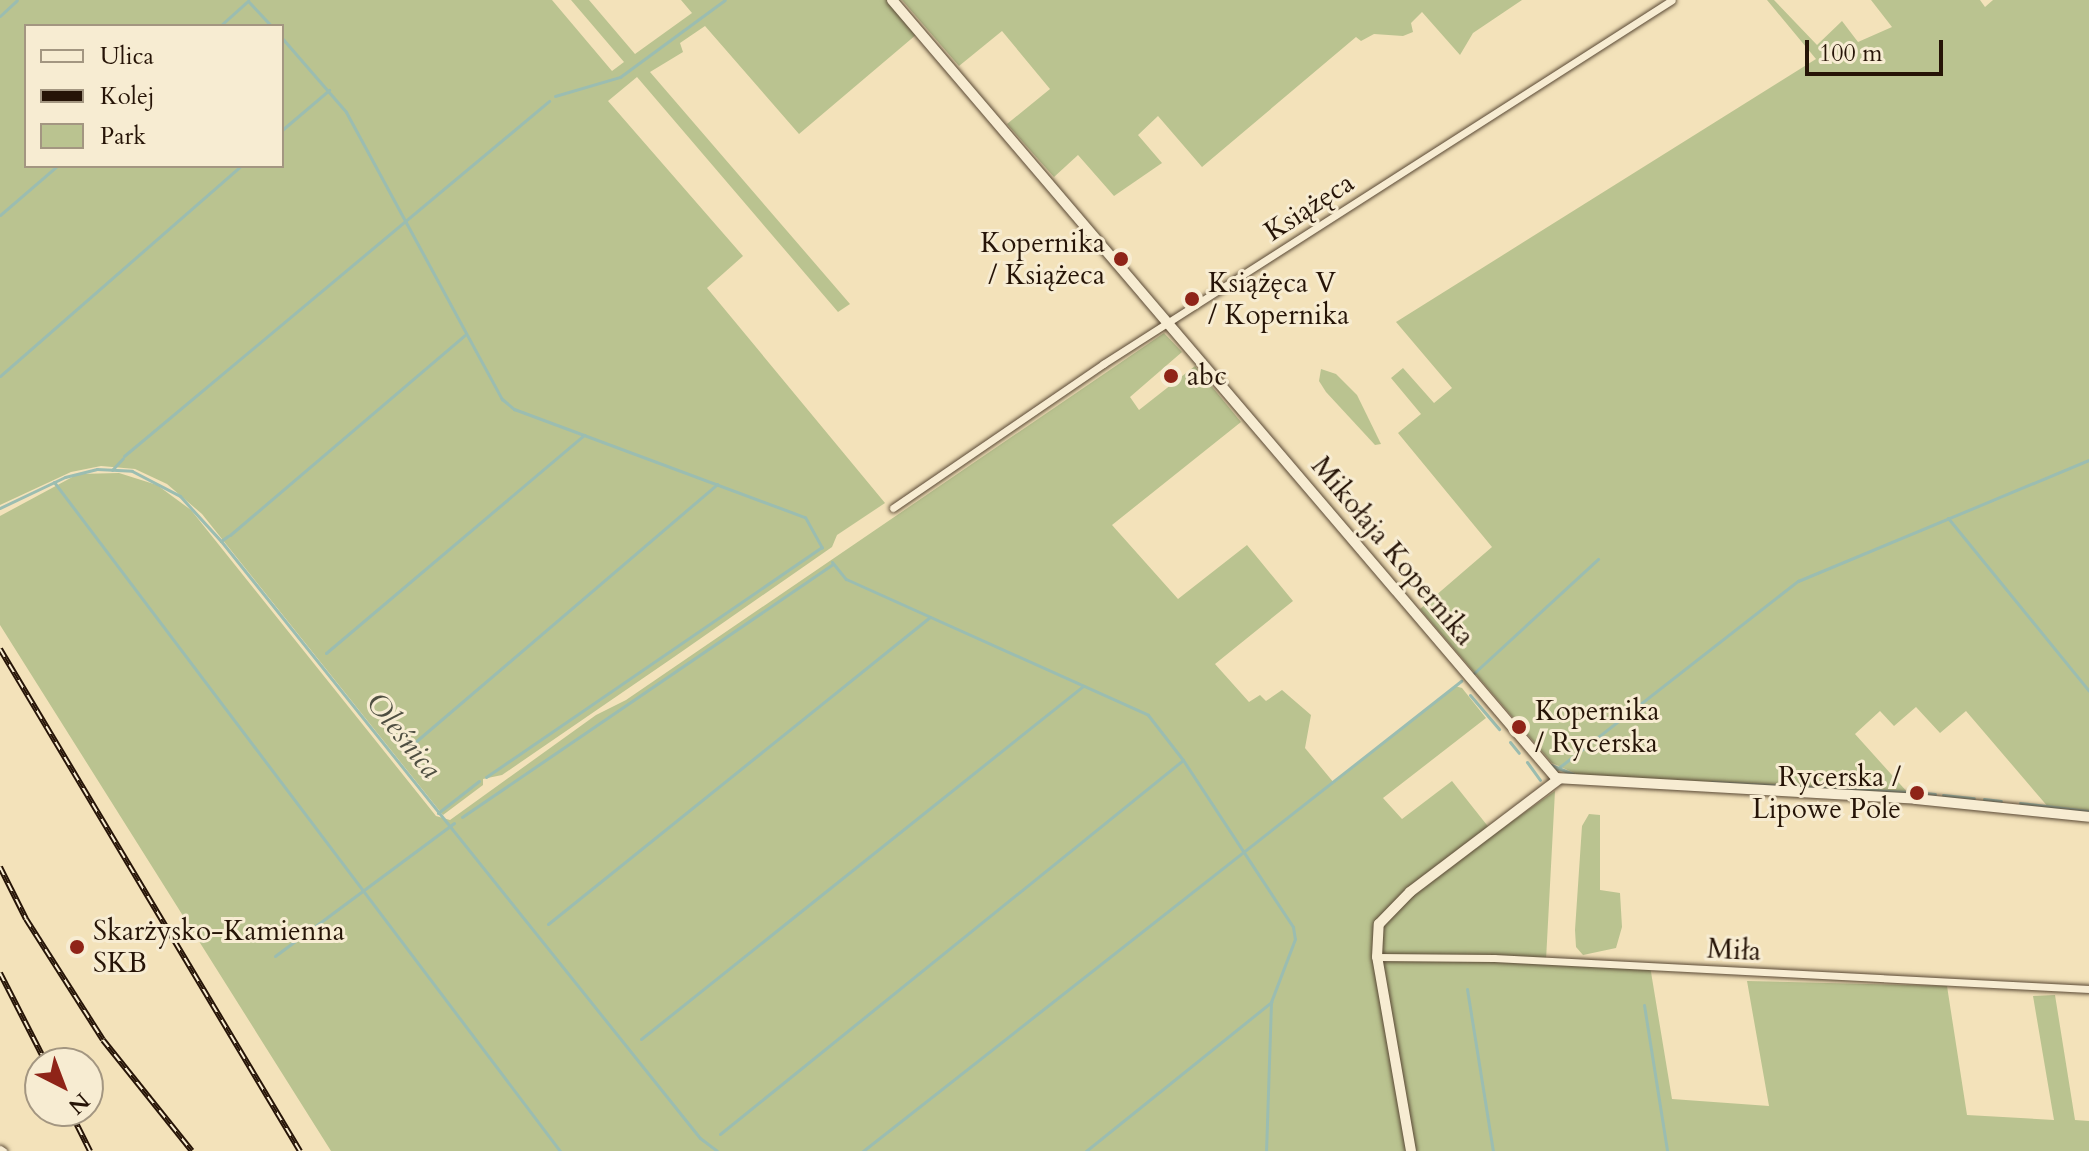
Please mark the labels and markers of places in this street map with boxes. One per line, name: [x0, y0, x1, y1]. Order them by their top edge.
place label: Kopernika / Książeca: [980, 226, 1105, 292]
marker: Kopernika / Książeca: [1112, 250, 1130, 268]
place label: Książęca V / Kopernika: [1208, 266, 1349, 332]
marker: Książęca V / Kopernika: [1183, 290, 1201, 308]
place label: abc: [1187, 359, 1227, 393]
marker: abc: [1162, 367, 1180, 385]
place label: Kopernika / Rycerska: [1535, 694, 1660, 760]
marker: Kopernika / Rycerska: [1510, 718, 1528, 736]
place label: Rycerska / Lipowe Pole: [1752, 760, 1901, 826]
marker: Rycerska / Lipowe Pole: [1908, 784, 1926, 802]
place label: Skarżysko-Kamienna SKB: [93, 914, 345, 980]
marker: Skarżysko-Kamienna SKB: [68, 938, 86, 956]

